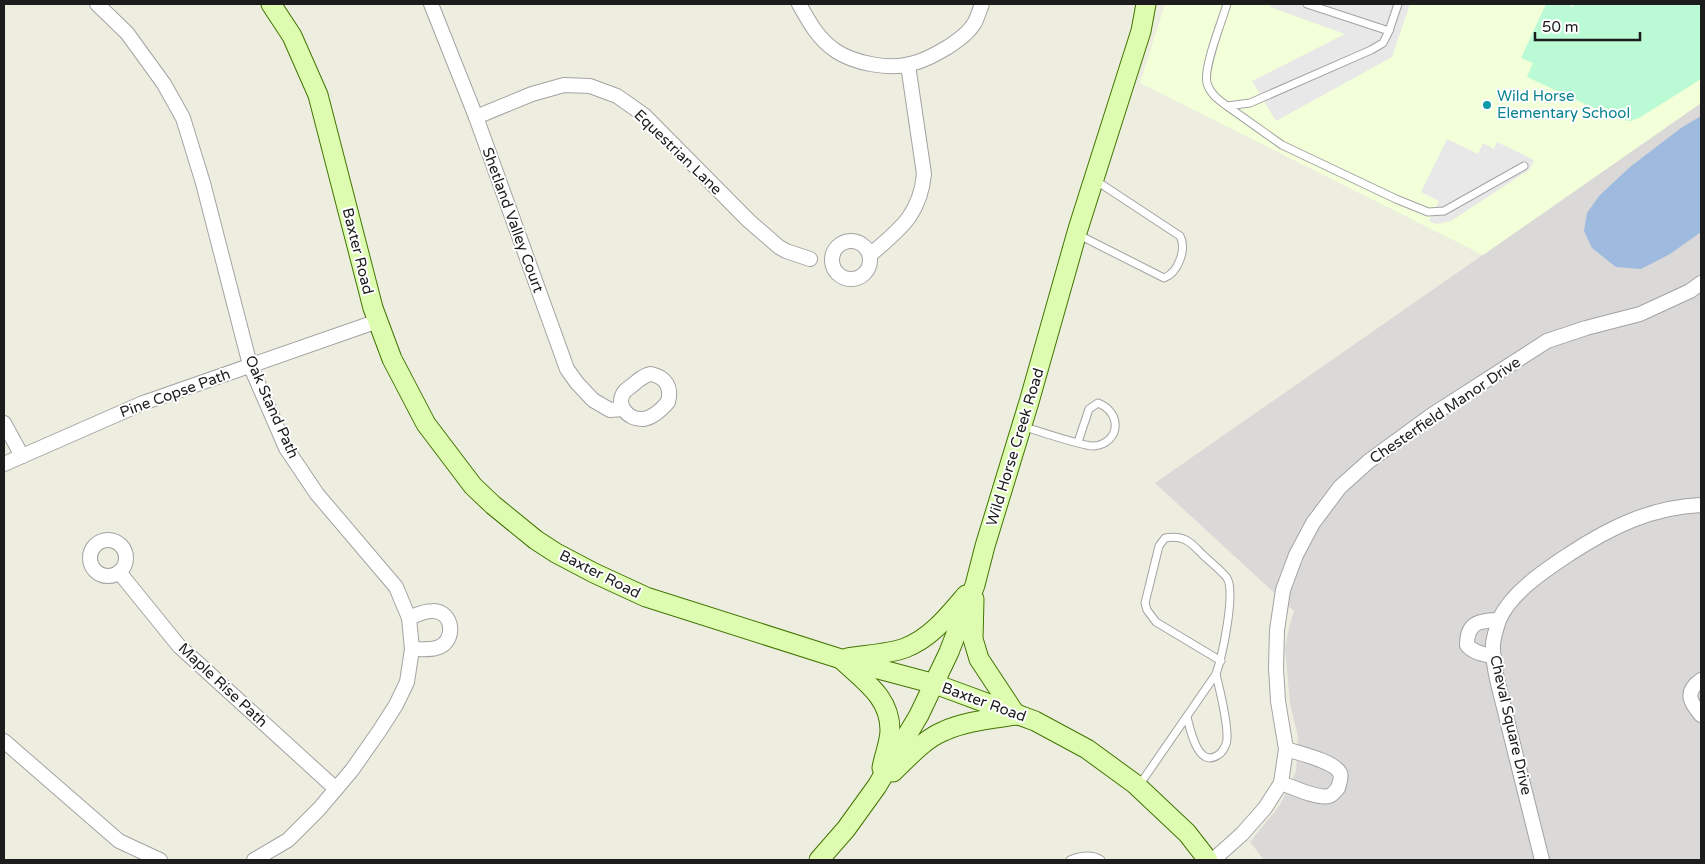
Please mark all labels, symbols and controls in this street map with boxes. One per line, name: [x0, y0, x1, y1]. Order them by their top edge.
scale bar: [1535, 10, 1640, 42]
text: 50 m: [1542, 18, 1579, 36]
place label: Wild Horse Elementary School: [1497, 87, 1630, 122]
marker: Wild Horse Elementary School: [1481, 99, 1493, 111]
street label: Equestrian Lane: [630, 106, 726, 198]
street label: Shetland Valley Court: [478, 145, 548, 295]
street label: Baxter Road: [339, 206, 377, 296]
street label: Oak Stand Path: [241, 353, 303, 461]
street label: Chesterfield Manor Drive: [1366, 353, 1524, 467]
street label: Pine Copse Path: [117, 365, 233, 421]
street label: Wild Horse Creek Road: [982, 366, 1048, 528]
street label: Baxter Road: [557, 546, 643, 602]
street label: Maple Rise Path: [175, 639, 271, 731]
street label: Cheval Square Drive: [1486, 653, 1536, 797]
street label: Baxter Road: [939, 678, 1029, 726]

